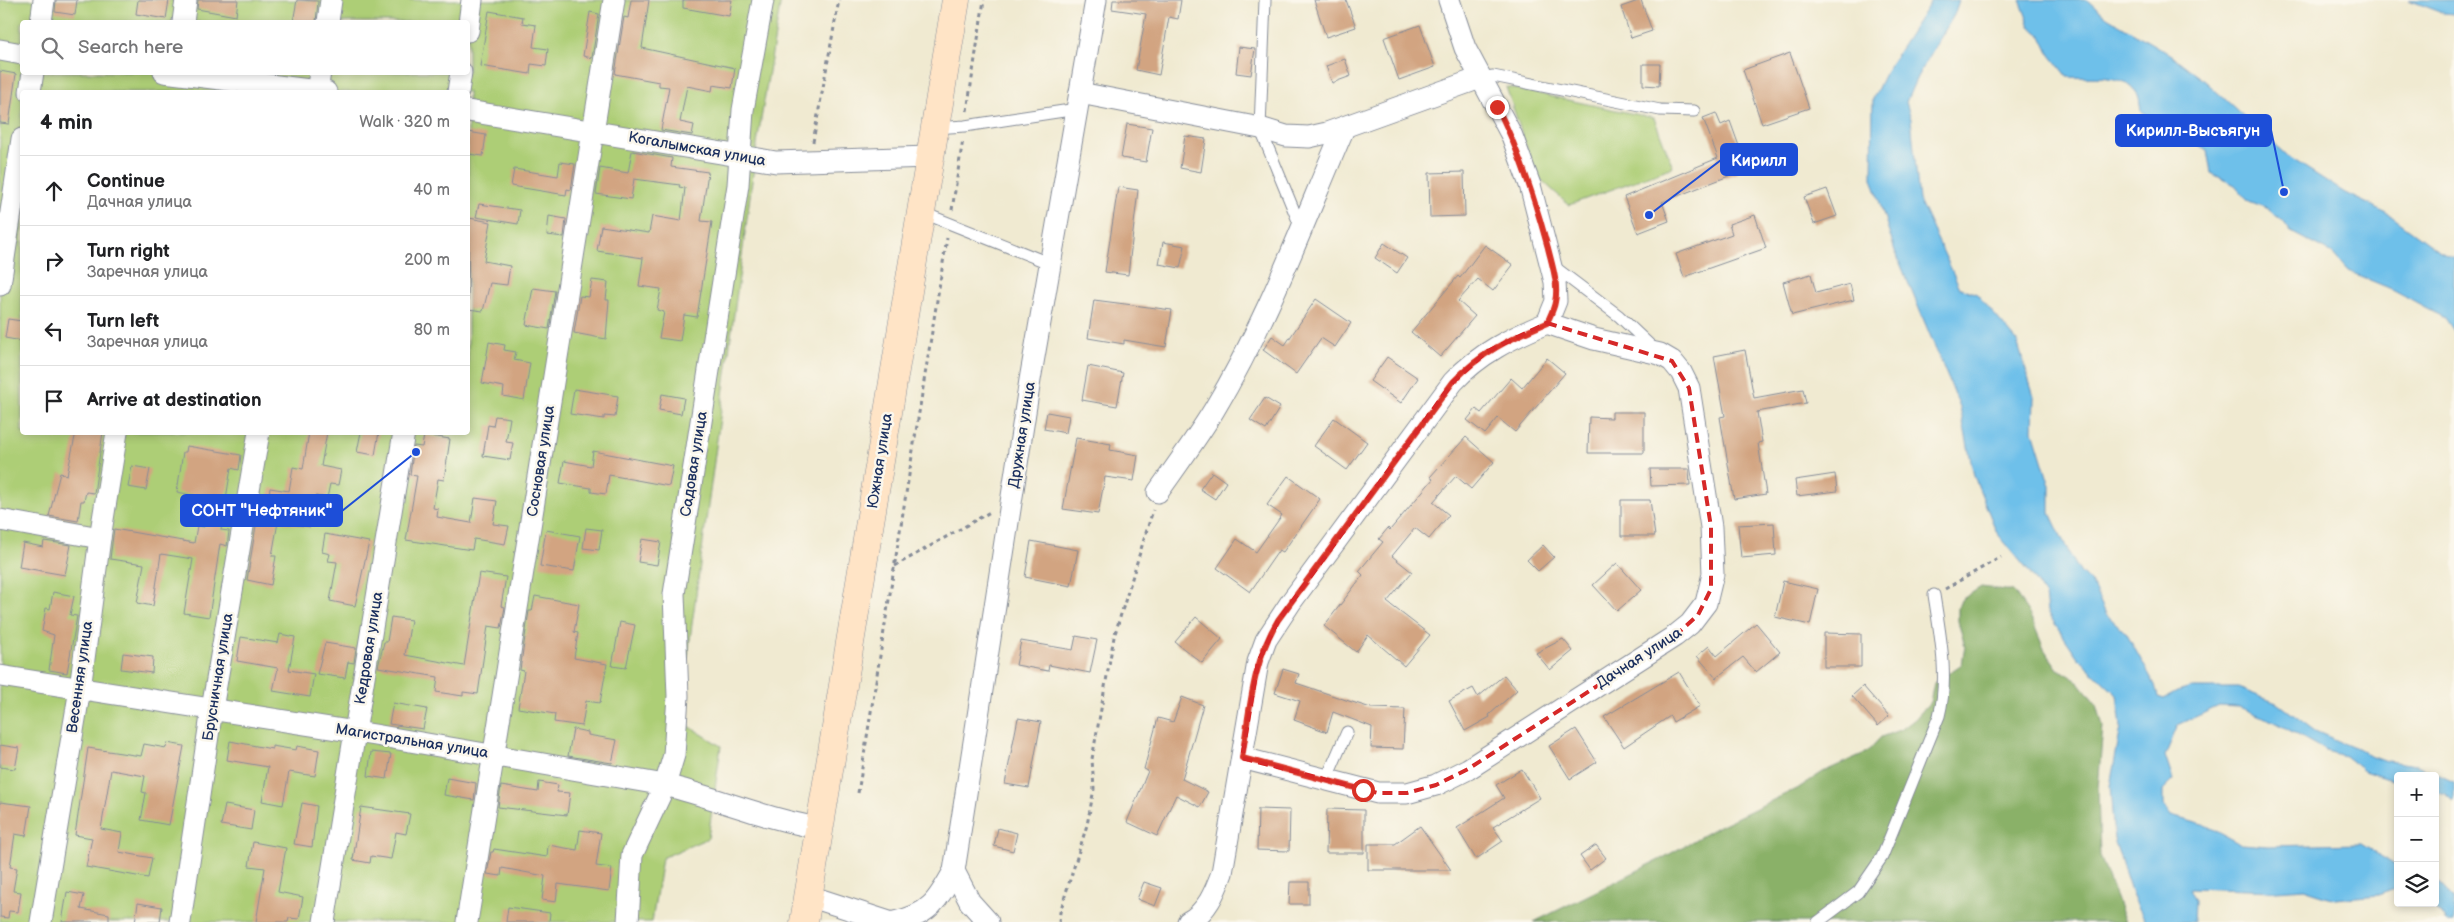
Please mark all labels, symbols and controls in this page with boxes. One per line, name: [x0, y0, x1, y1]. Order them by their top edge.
search box: [20, 20, 470, 75]
icon: search: [38, 34, 66, 62]
text: Search here: [78, 36, 183, 59]
route end: [1486, 96, 1509, 119]
text: 4 min: [40, 110, 93, 135]
text: Walk · 320 m: [359, 113, 450, 132]
callout: Кирилл-Высъягун: [2116, 115, 2271, 146]
text: Кирилл-Высъягун: [2126, 122, 2260, 141]
street label: Когалымская улица: [627, 128, 767, 170]
callout: Кирилл: [1721, 144, 1797, 175]
text: Кирилл: [1731, 152, 1787, 171]
text: Continue: [87, 170, 165, 193]
icon: ahead: [40, 177, 68, 205]
text: 40 m: [413, 181, 450, 200]
text: Дачная улица: [87, 193, 192, 212]
text: Turn right: [87, 240, 170, 263]
icon: right: [40, 247, 68, 275]
text: 200 m: [404, 251, 450, 270]
text: Заречная улица: [87, 263, 208, 282]
text: Turn left: [87, 310, 159, 333]
icon: left: [40, 317, 68, 345]
text: 80 m: [414, 321, 450, 340]
text: Заречная улица: [87, 333, 208, 352]
street label: Дружная улица: [1004, 380, 1040, 490]
icon: arrive: [40, 387, 68, 415]
text: Arrive at destination: [87, 389, 262, 412]
street label: Сосновая улица: [523, 404, 559, 518]
street label: Садовая улица: [676, 410, 712, 518]
street label: Южная улица: [863, 412, 897, 510]
callout: СОНТ "Нефтяник": [181, 495, 342, 526]
text: СОНТ "Нефтяник": [192, 502, 332, 521]
street label: Кедровая улица: [351, 590, 387, 706]
street label: Брусничная улица: [199, 612, 237, 742]
street label: Весенняя улица: [63, 620, 97, 734]
street label: Дачная улица: [1593, 623, 1686, 693]
street label: Магистральная улица: [334, 720, 490, 762]
map controls: [2394, 772, 2439, 907]
button: +: [2394, 772, 2439, 817]
route start: [1352, 779, 1375, 802]
button: −: [2394, 817, 2439, 862]
button: layers: [2394, 862, 2439, 907]

